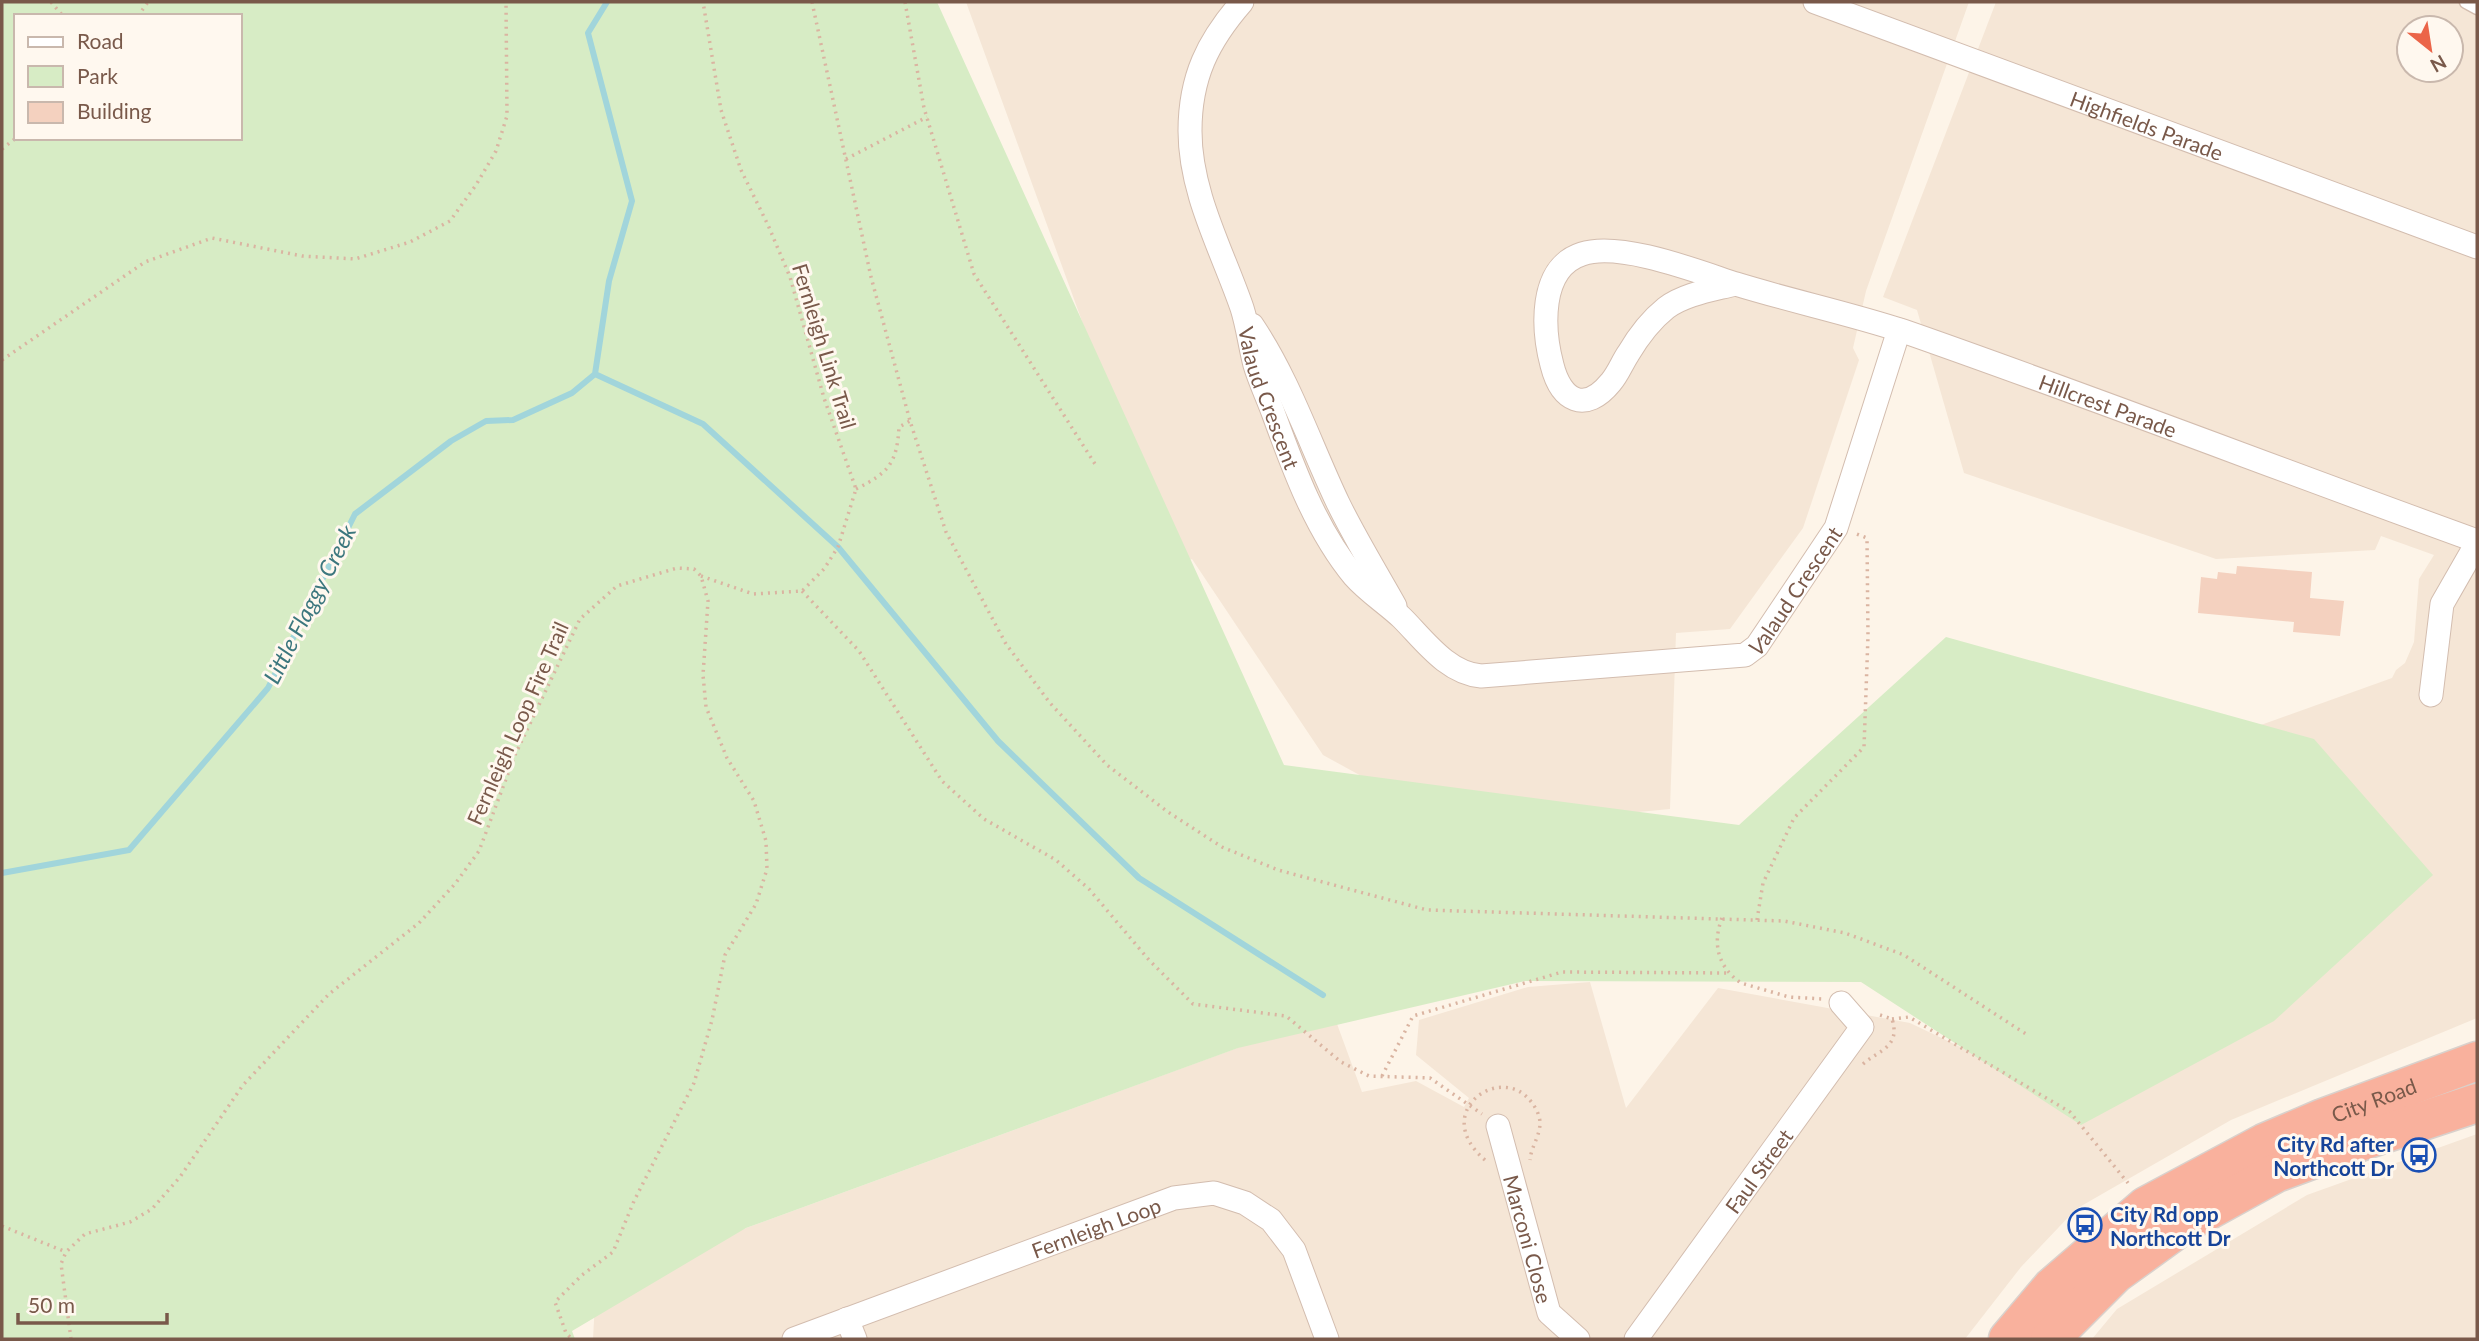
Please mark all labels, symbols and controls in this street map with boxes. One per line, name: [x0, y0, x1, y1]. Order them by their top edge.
legend: [14, 14, 242, 140]
north arrow: [2395, 14, 2465, 84]
text: Road: [77, 28, 124, 53]
text: N: [2427, 51, 2451, 78]
text: Park: [77, 63, 118, 88]
street label: Highfields Parade: [2067, 85, 2227, 165]
text: Building: [77, 98, 152, 123]
street label: Fernleigh Link Trail: [788, 260, 862, 432]
street label: Valaud Crescent: [1235, 324, 1306, 473]
street label: Hillcrest Parade: [2036, 368, 2180, 442]
water label: Little Flaggy Creek: [257, 519, 362, 688]
street label: Valaud Crescent: [1744, 521, 1846, 660]
street label: Fernleigh Loop Fire Trail: [461, 618, 573, 828]
street label: City Road: [2328, 1072, 2420, 1126]
street label: Faul Street: [1719, 1123, 1797, 1218]
place label: City Rd after Northcott Dr: [2273, 1131, 2394, 1180]
bus stop icon: City Rd after Northcott Dr: [2400, 1136, 2438, 1174]
street label: Marconi Close: [1499, 1172, 1558, 1306]
street label: Fernleigh Loop: [1028, 1192, 1164, 1262]
place label: City Rd opp Northcott Dr: [2110, 1201, 2231, 1250]
bus stop icon: City Rd opp Northcott Dr: [2066, 1206, 2104, 1244]
scale bar: [18, 1282, 166, 1326]
text: 50 m: [28, 1292, 75, 1317]

